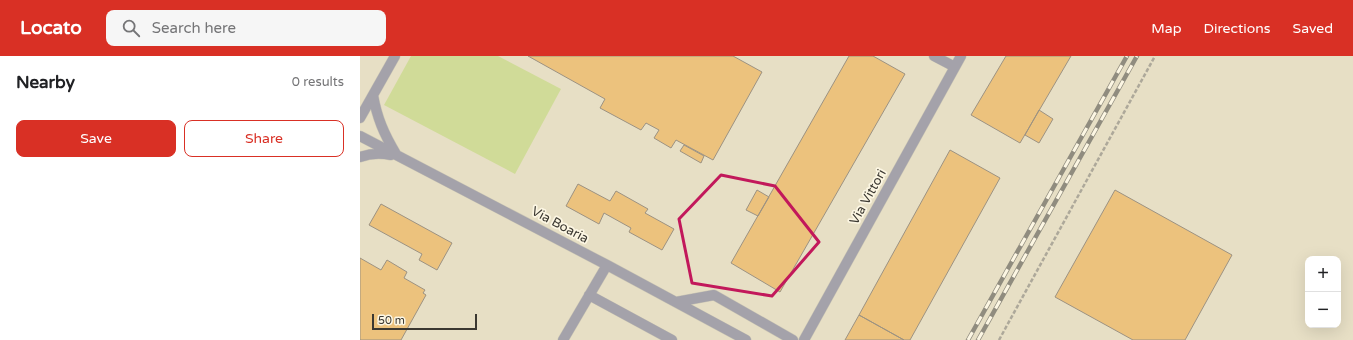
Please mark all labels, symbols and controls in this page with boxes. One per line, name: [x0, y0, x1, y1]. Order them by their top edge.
search box: [106, 10, 386, 46]
text: Locato: [20, 17, 82, 39]
icon: search: [120, 17, 142, 39]
text: Search here: [152, 19, 236, 37]
text: Map: [1151, 20, 1182, 37]
text: Directions: [1204, 20, 1271, 37]
text: Saved: [1293, 20, 1333, 37]
text: Nearby: [16, 72, 75, 93]
text: 0 results: [292, 74, 344, 90]
button: Save: [16, 120, 176, 157]
button: Share: [184, 120, 344, 157]
street label: Via Vittori: [846, 166, 890, 228]
street label: Via Boaria: [529, 203, 591, 247]
map controls: [1305, 256, 1341, 328]
button: +: [1305, 256, 1341, 292]
button: −: [1305, 292, 1341, 328]
scale bar: [372, 312, 477, 331]
text: 50 m: [378, 314, 405, 327]

